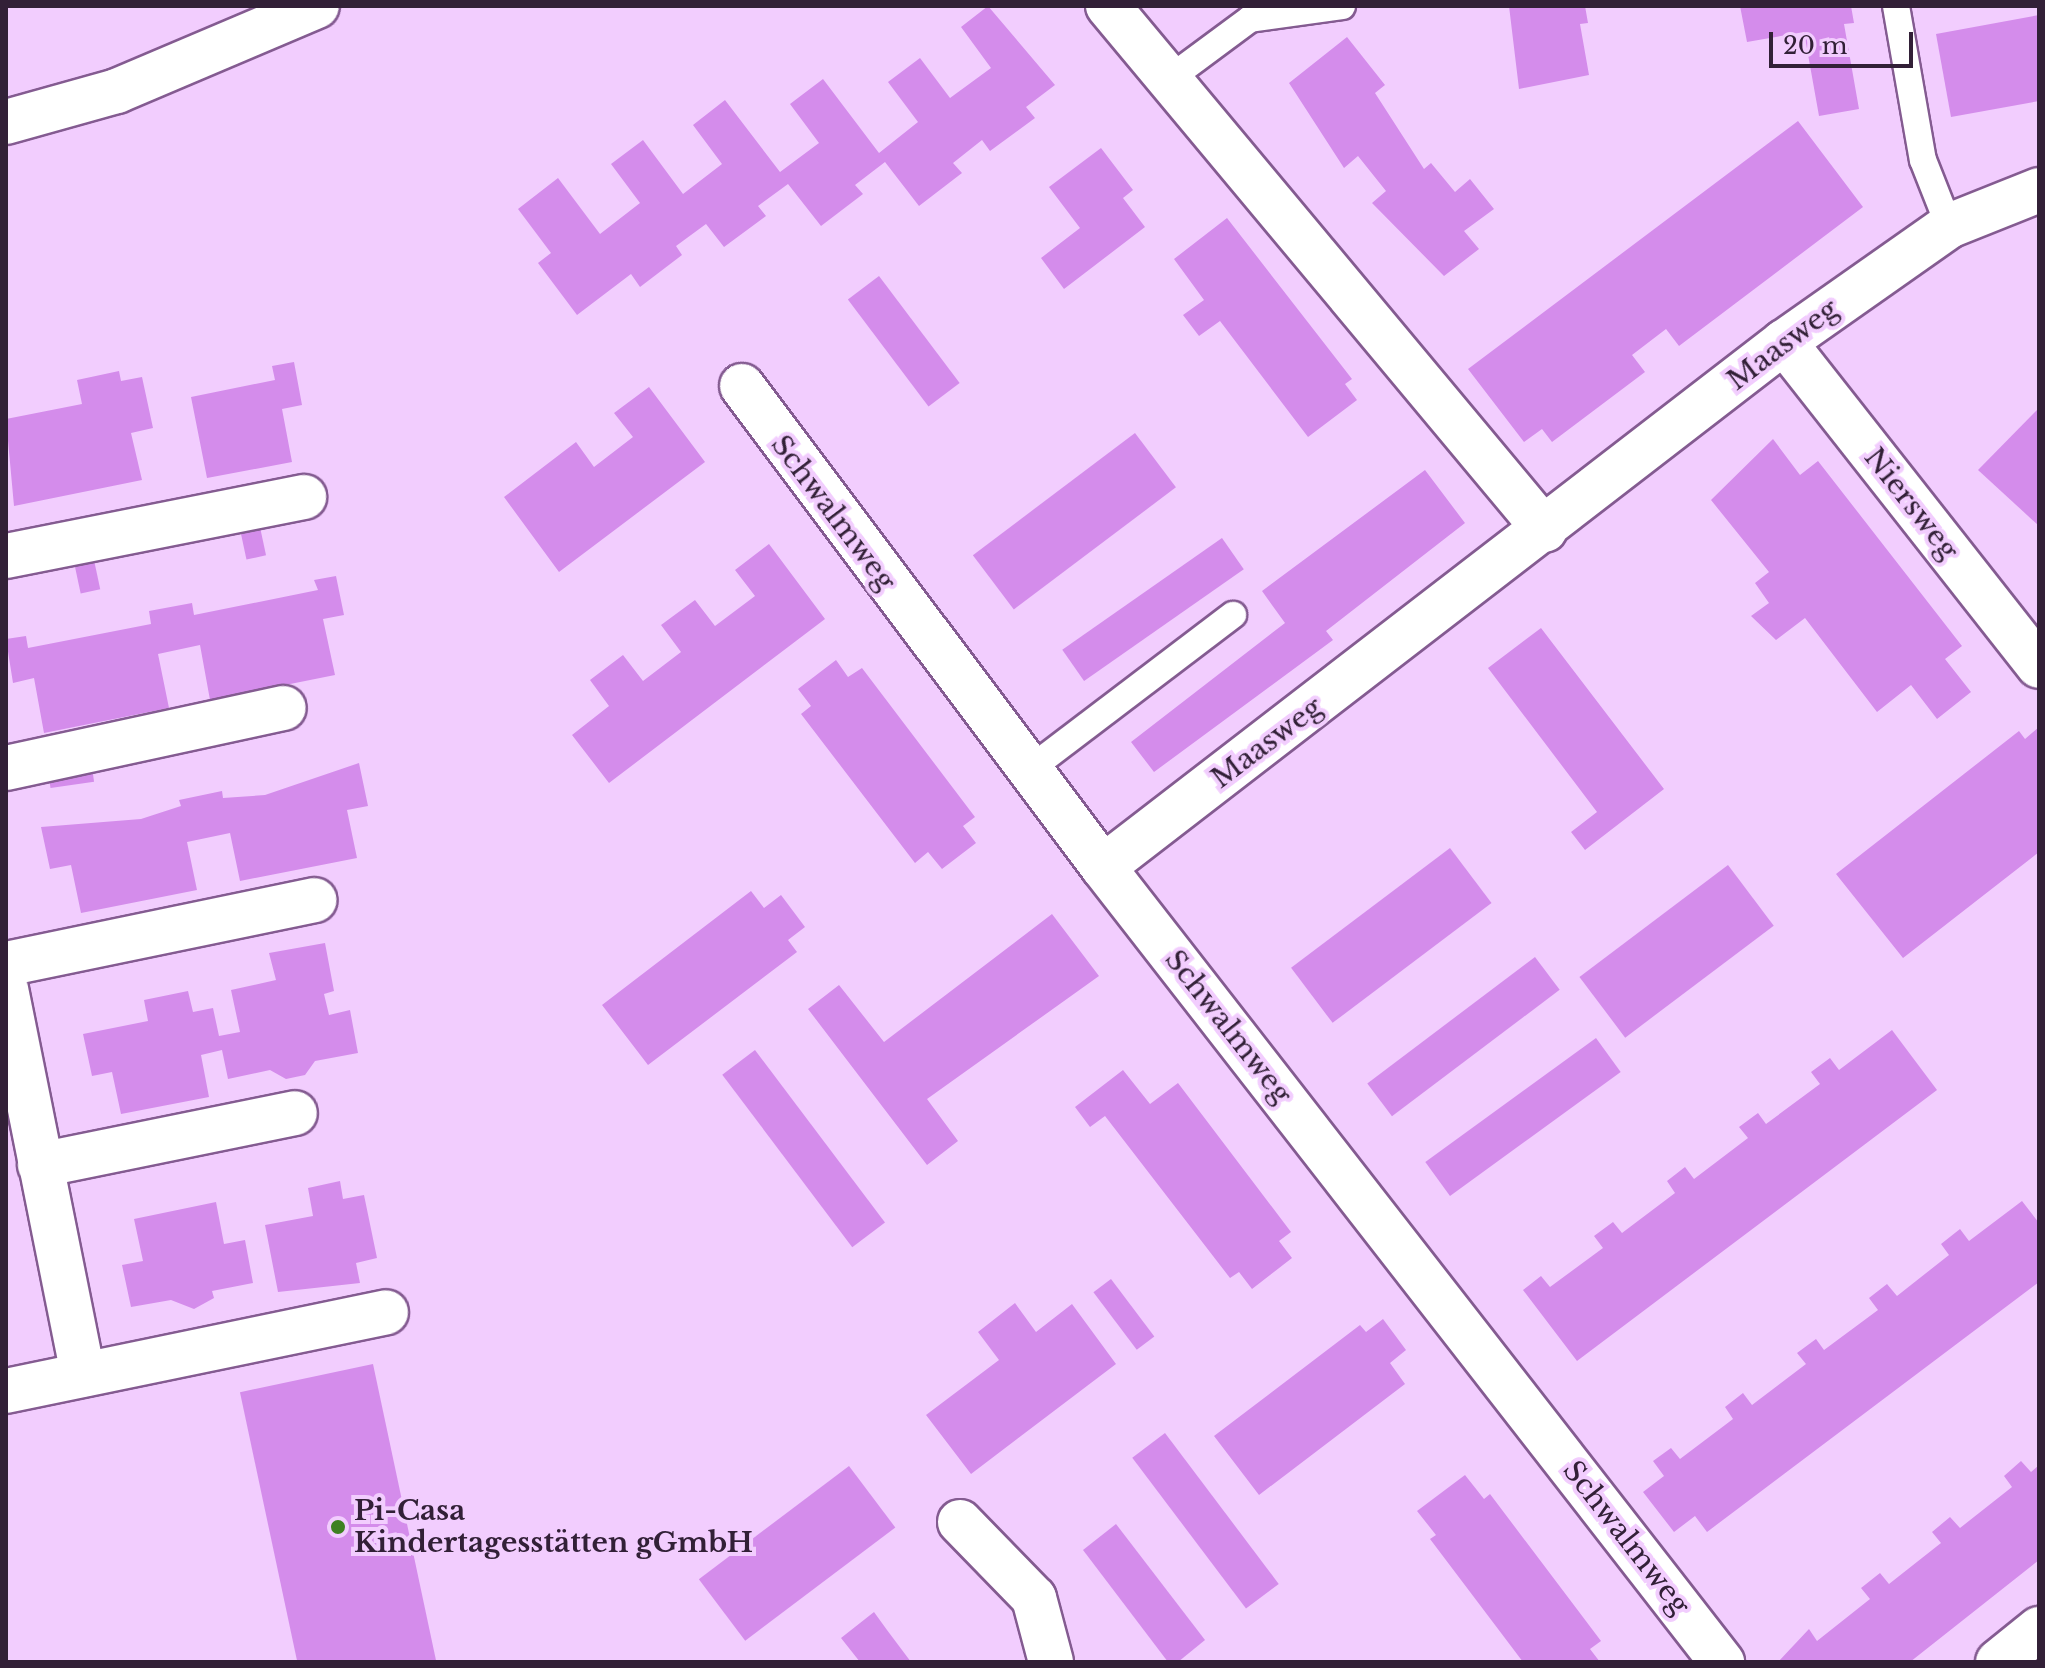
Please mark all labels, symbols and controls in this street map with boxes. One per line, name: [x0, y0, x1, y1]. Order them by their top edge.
scale bar: [1773, 16, 1917, 66]
text: 20 m: [1783, 31, 1848, 60]
street label: Maasweg: [1721, 292, 1845, 398]
street label: Schwalmweg: [764, 429, 902, 597]
street label: Niersweg: [1857, 441, 1965, 567]
street label: Maasweg: [1205, 690, 1329, 796]
street label: Schwalmweg: [1158, 944, 1298, 1110]
street label: Schwalmweg: [1556, 1455, 1696, 1621]
place label: Pi-Casa Kindertagesstätten gGmbH: [354, 1494, 753, 1560]
marker: Pi-Casa Kindertagesstätten gGmbH: [329, 1518, 347, 1536]

